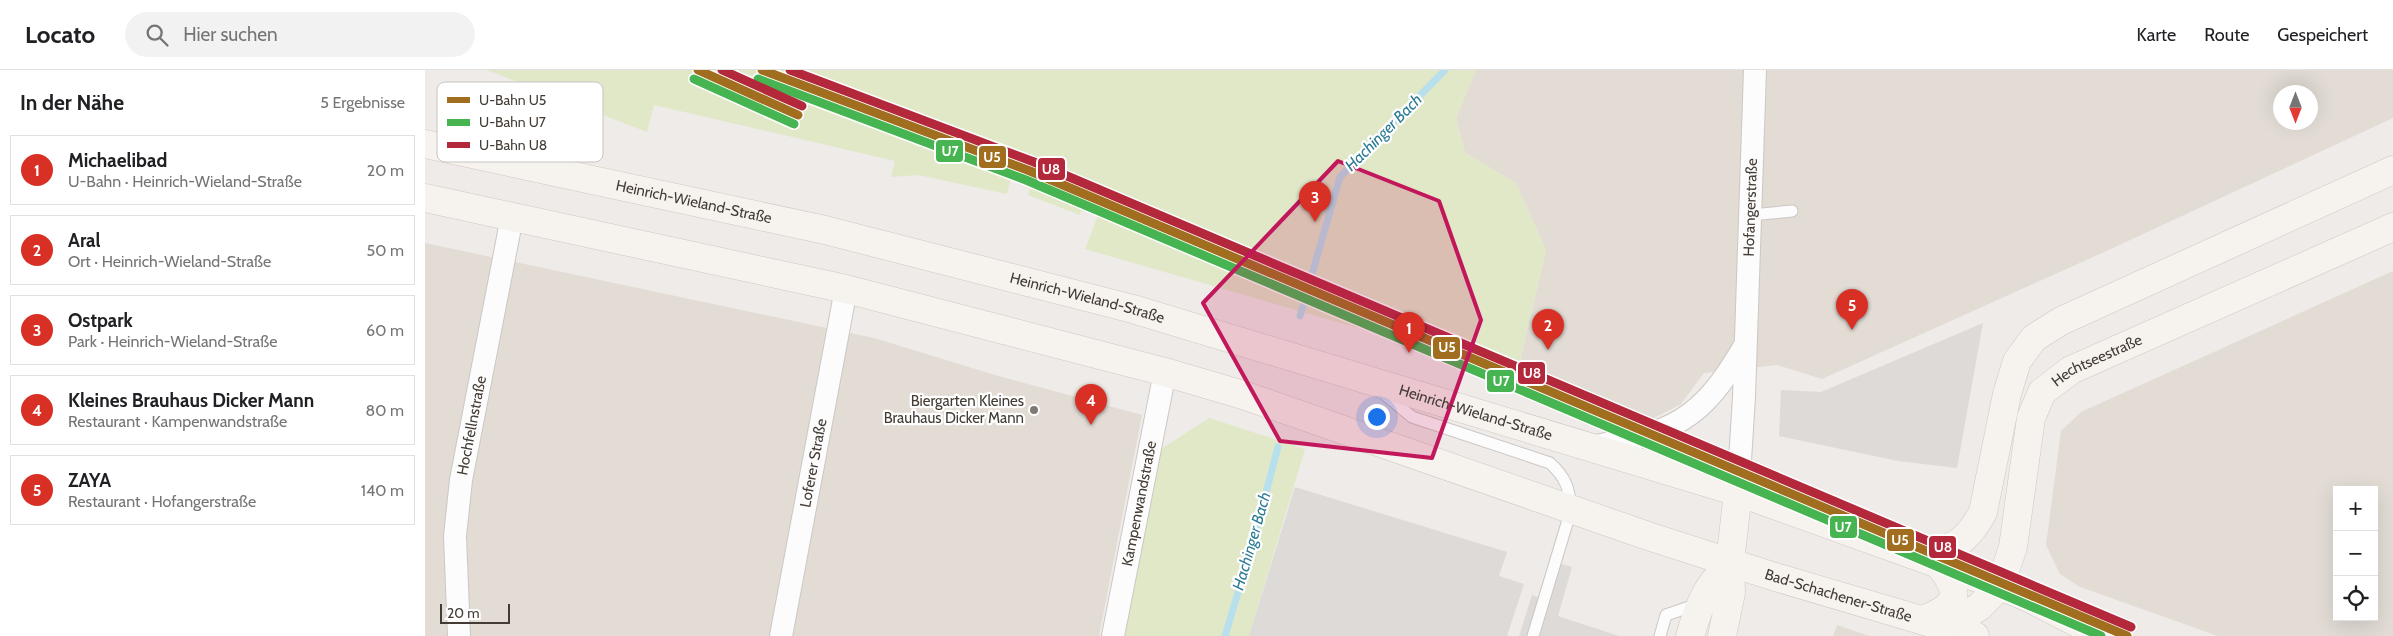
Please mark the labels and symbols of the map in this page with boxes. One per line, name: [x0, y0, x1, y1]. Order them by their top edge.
legend: [437, 82, 603, 162]
north arrow: [2273, 85, 2318, 130]
water label: Hachinger Bach: [1341, 90, 1426, 175]
text: U-Bahn U5: [479, 91, 546, 109]
text: U-Bahn U7: [479, 113, 546, 131]
text: U-Bahn U8: [479, 136, 547, 154]
line badge: U7: [935, 139, 964, 163]
text: U7: [941, 142, 959, 160]
line badge: U5: [978, 145, 1007, 169]
text: U5: [983, 148, 1001, 166]
line badge: U8: [1037, 157, 1066, 181]
street label: Hofangerstraße: [1740, 158, 1761, 257]
text: U8: [1042, 160, 1060, 178]
street label: Heinrich-Wieland-Straße: [614, 176, 774, 227]
pin: 3: [1299, 181, 1331, 222]
street label: Heinrich-Wieland-Straße: [1008, 269, 1167, 327]
pin: 5: [1836, 289, 1868, 330]
pin: 2: [1532, 309, 1564, 350]
pin: 1: [1393, 312, 1425, 353]
street label: Hechtseestraße: [2048, 330, 2145, 391]
line badge: U5: [1432, 336, 1461, 360]
text: U5: [1438, 338, 1456, 356]
line badge: U8: [1517, 361, 1546, 385]
text: U8: [1523, 364, 1541, 382]
line badge: U7: [1486, 369, 1515, 393]
text: U7: [1492, 372, 1510, 390]
street label: Hochfellnstraße: [453, 374, 490, 477]
street label: Heinrich-Wieland-Straße: [1397, 381, 1555, 444]
pin: 4: [1075, 384, 1107, 425]
place label: Biergarten Kleines Brauhaus Dicker Mann: [884, 392, 1024, 427]
marker: Biergarten Kleines Brauhaus Dicker Mann: [1028, 404, 1040, 416]
your location: [1364, 404, 1390, 430]
street label: Loferer Straße: [796, 417, 831, 509]
street label: Kampenwandstraße: [1118, 439, 1160, 568]
water label: Hachinger Bach: [1228, 490, 1275, 592]
line badge: U7: [1829, 515, 1858, 539]
text: U7: [1834, 518, 1852, 536]
line badge: U5: [1886, 528, 1915, 552]
text: U5: [1891, 531, 1909, 549]
line badge: U8: [1928, 535, 1957, 559]
text: U8: [1934, 538, 1952, 556]
street label: Bad-Schachener-Straße: [1762, 565, 1914, 626]
scale bar: [440, 601, 510, 624]

